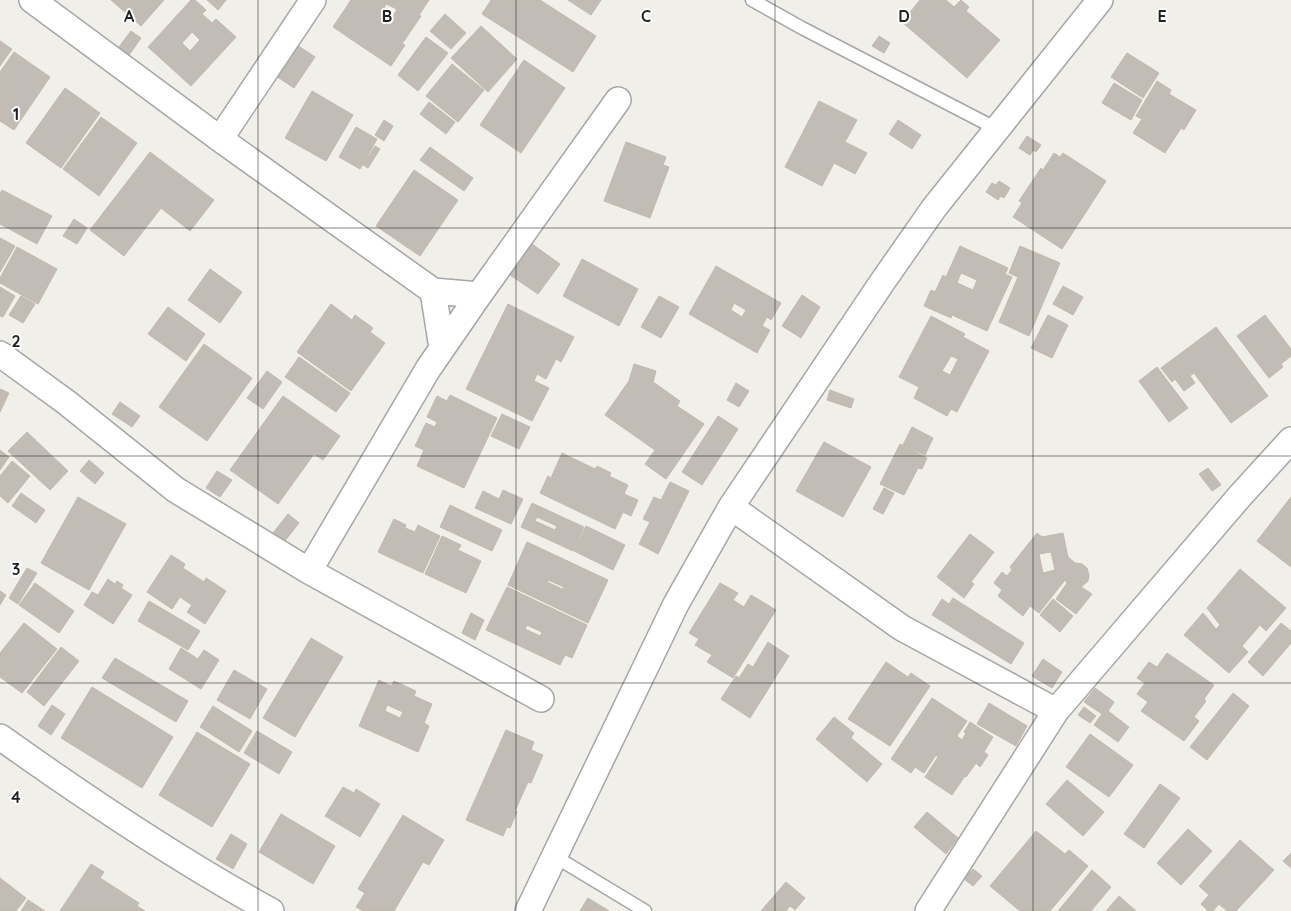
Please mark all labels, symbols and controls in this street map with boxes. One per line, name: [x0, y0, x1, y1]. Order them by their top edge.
text: A: [124, 6, 135, 26]
text: B: [382, 6, 392, 26]
text: C: [641, 6, 651, 26]
text: D: [898, 6, 910, 26]
text: E: [1157, 6, 1167, 26]
text: 1: [13, 104, 19, 124]
text: 2: [11, 331, 21, 351]
text: 3: [12, 559, 20, 579]
text: 4: [11, 787, 21, 807]

